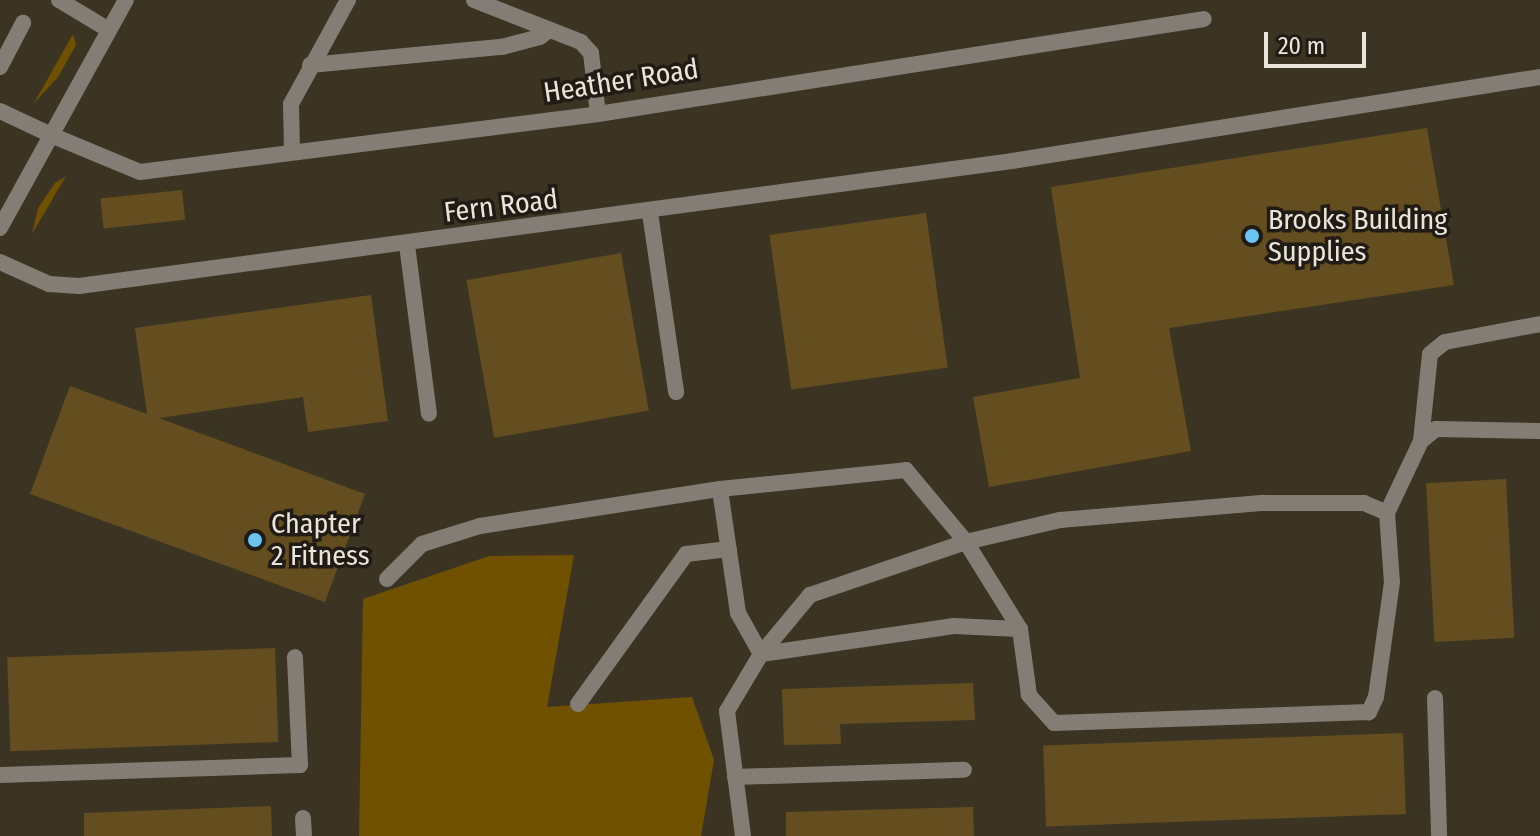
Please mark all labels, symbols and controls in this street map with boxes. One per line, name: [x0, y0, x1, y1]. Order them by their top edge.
scale bar: [1268, 16, 1370, 66]
text: 20 m: [1278, 32, 1325, 60]
street label: Heather Road: [541, 52, 701, 110]
street label: Fern Road: [442, 182, 560, 230]
place label: Brooks Building Supplies: [1268, 203, 1447, 269]
marker: Brooks Building Supplies: [1243, 227, 1261, 245]
place label: Chapter 2 Fitness: [271, 507, 370, 573]
marker: Chapter 2 Fitness: [246, 531, 264, 549]

